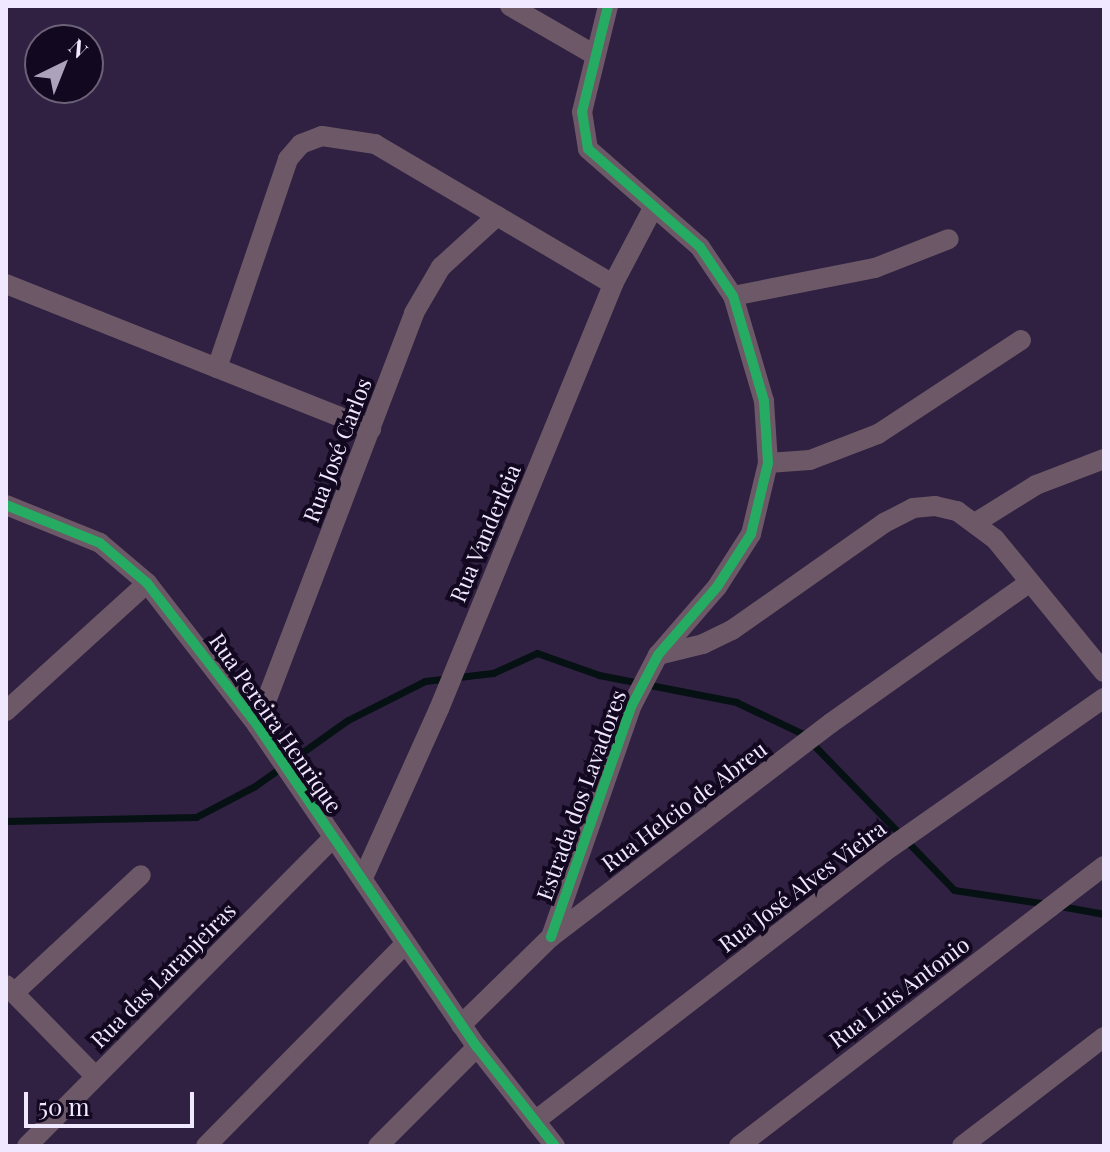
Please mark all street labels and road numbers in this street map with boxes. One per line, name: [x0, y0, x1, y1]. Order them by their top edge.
street label: Rua José Carlos: [297, 374, 377, 526]
street label: Rua Vanderleia: [444, 460, 526, 606]
street label: Rua Pereira Henrique: [204, 628, 348, 818]
street label: Estrada dos Lavadores: [531, 686, 631, 904]
street label: Rua Helcio de Abreu: [596, 735, 772, 877]
street label: Rua José Alves Vieira: [713, 814, 891, 958]
street label: Rua das Laranjeiras: [85, 897, 241, 1053]
street label: Rua Luis Antonio: [823, 930, 975, 1054]

